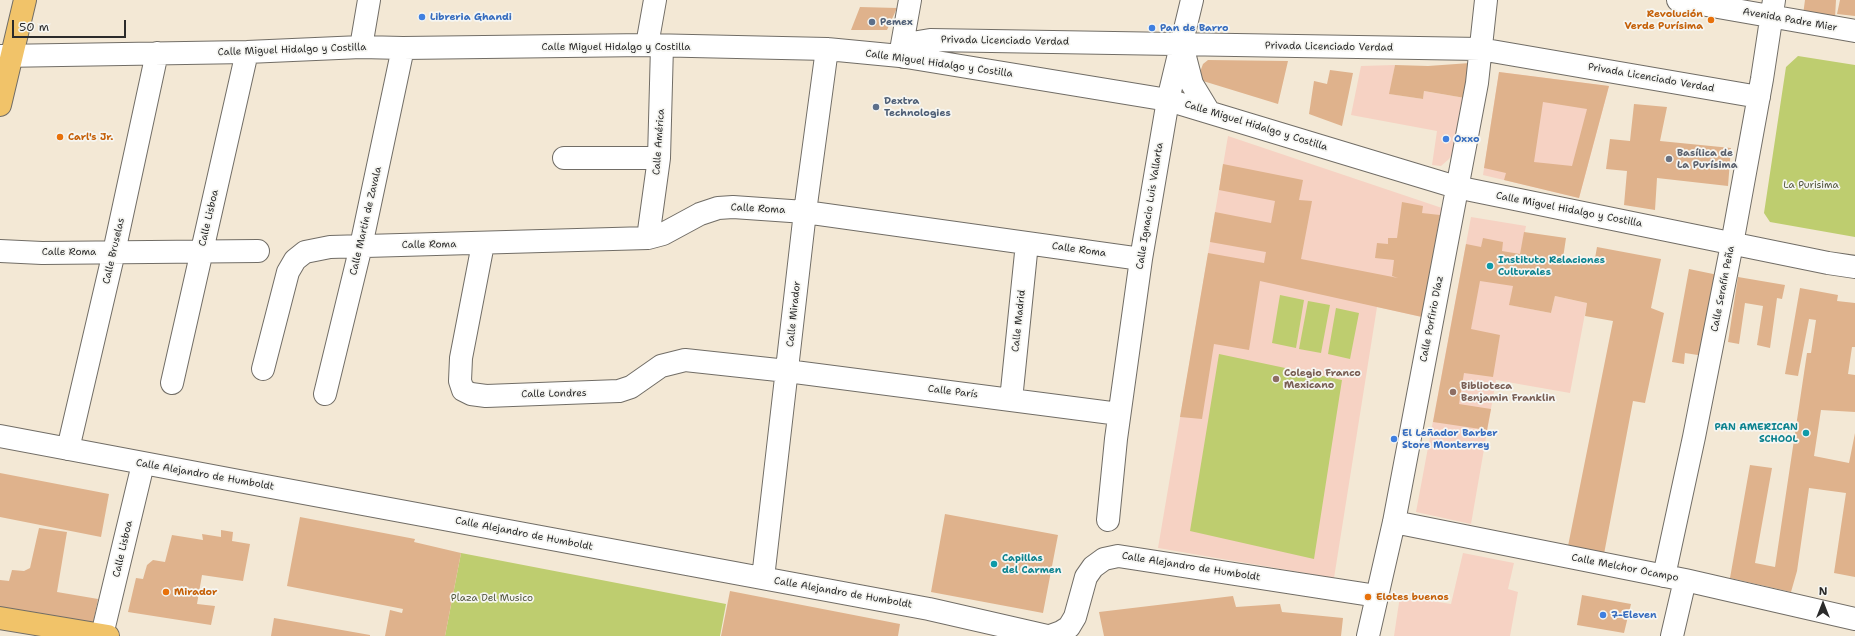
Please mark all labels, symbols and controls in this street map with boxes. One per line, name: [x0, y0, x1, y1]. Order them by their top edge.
street label: Avenida Padre Mier: [1742, 6, 1838, 34]
place label: Revolución Verde Purísima: [1625, 8, 1703, 32]
place label: Libreria Ghandi: [430, 11, 512, 23]
scale bar: [14, 12, 128, 38]
marker: Libreria Ghandi: [417, 12, 427, 22]
marker: Revolución Verde Purísima: [1706, 15, 1716, 25]
place label: Pemex: [880, 16, 913, 28]
marker: Pemex: [867, 17, 877, 27]
text: 50 m: [19, 19, 49, 35]
place label: Pan de Barro: [1160, 22, 1229, 34]
marker: Pan de Barro: [1147, 23, 1157, 33]
street label: Privada Licenciado Verdad: [941, 34, 1069, 48]
street label: Privada Licenciado Verdad: [1265, 40, 1393, 54]
street label: Calle Miguel Hidalgo y Costilla: [217, 41, 367, 59]
street label: Calle Miguel Hidalgo y Costilla: [542, 41, 690, 53]
street label: Calle Miguel Hidalgo y Costilla: [864, 48, 1014, 80]
street label: Privada Licenciado Verdad: [1587, 61, 1715, 95]
place label: Dextra Technologies: [884, 95, 951, 118]
street label: Calle Miguel Hidalgo y Costilla: [1183, 99, 1329, 153]
marker: Dextra Technologies: [871, 102, 881, 112]
street label: Calle América: [651, 108, 667, 176]
place label: Carl's Jr.: [68, 131, 113, 143]
marker: Carl's Jr.: [55, 132, 65, 142]
place label: Oxxo: [1454, 133, 1479, 145]
marker: Oxxo: [1441, 134, 1451, 144]
street label: Calle Ignacio Luis Vallarta: [1134, 142, 1166, 270]
place label: Basílica de La Purísima: [1677, 147, 1738, 170]
marker: Basílica de La Purísima: [1664, 154, 1674, 164]
street label: Calle Martín de Zavala: [348, 166, 384, 276]
park label: La Purisima: [1783, 179, 1839, 191]
street label: Calle Lisboa: [197, 188, 221, 248]
street label: Calle Miguel Hidalgo y Costilla: [1495, 190, 1643, 230]
street label: Calle Roma: [730, 202, 786, 216]
street label: Calle Bruselas: [101, 217, 127, 285]
street label: Calle Roma: [402, 239, 456, 251]
street label: Calle Roma: [1051, 240, 1107, 260]
street label: Calle Serafín Peña: [1709, 245, 1737, 333]
street label: Calle Roma: [42, 246, 96, 258]
place label: Instituto Relaciones Culturales: [1498, 254, 1605, 278]
marker: Instituto Relaciones Culturales: [1485, 261, 1495, 271]
street label: Calle Porfirio Díaz: [1418, 275, 1446, 363]
street label: Calle Mirador: [785, 280, 803, 348]
street label: Calle Madrid: [1010, 289, 1028, 353]
place label: Colegio Franco Mexicano: [1284, 367, 1361, 390]
marker: Colegio Franco Mexicano: [1271, 374, 1281, 384]
place label: Biblioteca Benjamin Franklin: [1461, 380, 1555, 404]
street label: Calle París: [927, 383, 979, 401]
street label: Calle Londres: [521, 387, 587, 401]
marker: Biblioteca Benjamin Franklin: [1448, 387, 1458, 397]
place label: PAN AMERICAN SCHOOL: [1714, 421, 1798, 444]
place label: El Leñador Barber Store Monterrey: [1402, 427, 1498, 450]
marker: PAN AMERICAN SCHOOL: [1801, 428, 1811, 438]
marker: El Leñador Barber Store Monterrey: [1389, 434, 1399, 444]
street label: Calle Alejandro de Humboldt: [135, 457, 275, 493]
street label: Calle Alejandro de Humboldt: [454, 515, 594, 553]
street label: Calle Lisboa: [111, 519, 135, 579]
street label: Calle Alejandro de Humboldt: [1121, 550, 1261, 584]
place label: Capillas del Carmen: [1002, 552, 1061, 576]
street label: Calle Melchor Ocampo: [1570, 552, 1680, 584]
marker: Capillas del Carmen: [989, 559, 999, 569]
street label: Calle Alejandro de Humboldt: [773, 575, 913, 611]
north arrow: [1803, 584, 1843, 624]
text: N: [1819, 584, 1827, 599]
place label: Mirador: [174, 586, 217, 598]
marker: Mirador: [161, 587, 171, 597]
place label: Elotes buenos: [1376, 591, 1449, 603]
park label: Plaza Del Musico: [451, 592, 533, 604]
marker: Elotes buenos: [1363, 592, 1373, 602]
place label: 7-Eleven: [1611, 609, 1657, 621]
marker: 7-Eleven: [1598, 610, 1608, 620]

